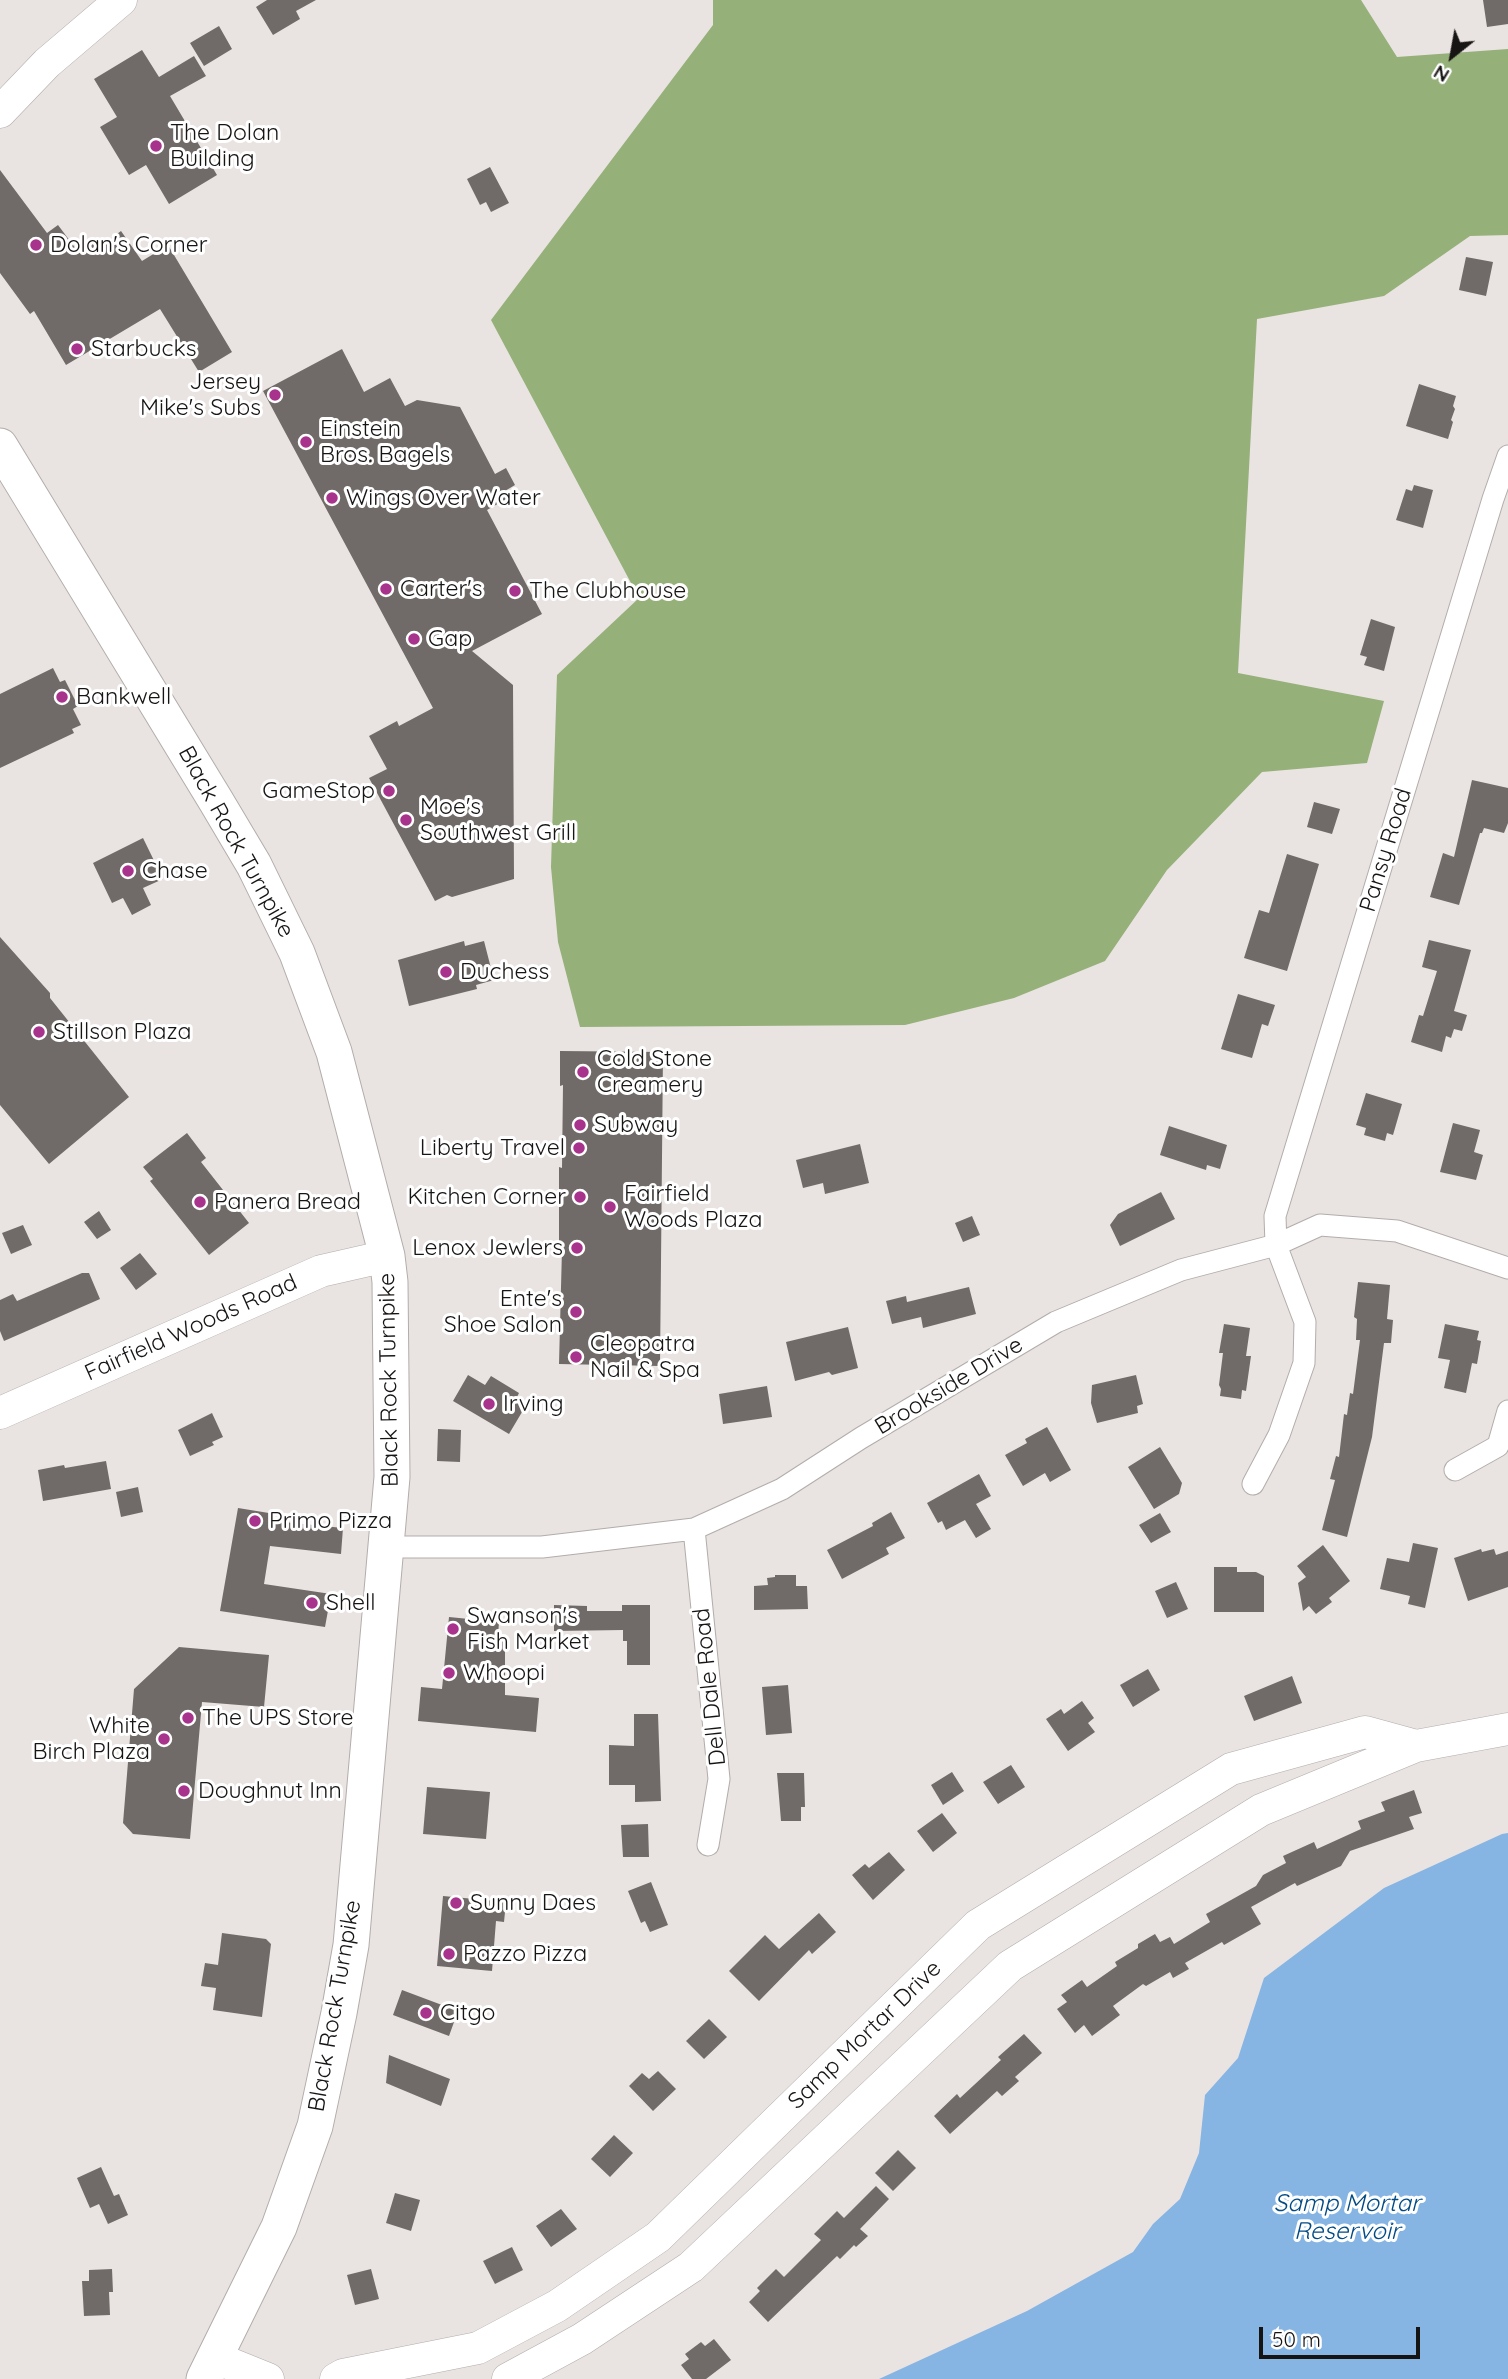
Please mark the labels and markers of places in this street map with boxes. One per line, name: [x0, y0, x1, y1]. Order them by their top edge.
place label: The Dolan Building: [170, 119, 279, 173]
marker: The Dolan Building: [148, 138, 164, 154]
place label: Dolan's Corner: [50, 231, 208, 259]
marker: Dolan's Corner: [28, 237, 44, 253]
place label: Starbucks: [91, 335, 196, 363]
marker: Starbucks: [69, 341, 85, 357]
place label: Jersey Mike's Subs: [140, 368, 261, 422]
marker: Jersey Mike's Subs: [267, 387, 283, 403]
place label: Einstein Bros. Bagels: [320, 415, 450, 469]
marker: Einstein Bros. Bagels: [298, 434, 314, 450]
place label: Wings Over Water: [346, 484, 541, 512]
marker: Wings Over Water: [324, 490, 340, 506]
place label: Carter's: [400, 575, 483, 603]
place label: The Clubhouse: [529, 577, 686, 605]
marker: Carter's: [378, 581, 394, 597]
marker: The Clubhouse: [507, 583, 523, 599]
place label: Gap: [428, 625, 472, 653]
marker: Gap: [406, 631, 422, 647]
place label: Bankwell: [76, 683, 171, 711]
marker: Bankwell: [54, 689, 70, 705]
place label: GameStop: [262, 777, 375, 805]
marker: GameStop: [381, 783, 397, 799]
place label: Moe's Southwest Grill: [420, 793, 576, 847]
marker: Moe's Southwest Grill: [398, 812, 414, 828]
place label: Chase: [142, 857, 208, 885]
marker: Chase: [120, 863, 136, 879]
place label: Duchess: [460, 958, 549, 986]
marker: Duchess: [438, 964, 454, 980]
place label: Stillson Plaza: [53, 1018, 191, 1046]
marker: Stillson Plaza: [31, 1024, 47, 1040]
place label: Cold Stone Creamery: [597, 1045, 712, 1099]
marker: Cold Stone Creamery: [575, 1064, 591, 1080]
place label: Subway: [594, 1111, 678, 1139]
marker: Subway: [572, 1117, 588, 1133]
place label: Liberty Travel: [420, 1134, 565, 1162]
marker: Liberty Travel: [571, 1140, 587, 1156]
place label: Fairfield Woods Plaza: [624, 1180, 763, 1234]
place label: Kitchen Corner: [407, 1183, 566, 1211]
place label: Panera Bread: [214, 1188, 361, 1216]
marker: Kitchen Corner: [572, 1189, 588, 1205]
marker: Panera Bread: [192, 1194, 208, 1210]
marker: Fairfield Woods Plaza: [602, 1199, 618, 1215]
place label: Lenox Jewlers: [412, 1234, 563, 1262]
marker: Lenox Jewlers: [569, 1240, 585, 1256]
place label: Ente's Shoe Salon: [444, 1285, 562, 1339]
marker: Ente's Shoe Salon: [568, 1304, 584, 1320]
place label: Cleopatra Nail & Spa: [590, 1330, 700, 1384]
marker: Cleopatra Nail & Spa: [568, 1349, 584, 1365]
place label: Irving: [503, 1390, 563, 1418]
marker: Irving: [481, 1396, 497, 1412]
place label: Primo Pizza: [269, 1507, 392, 1535]
marker: Primo Pizza: [247, 1513, 263, 1529]
place label: Shell: [326, 1589, 376, 1617]
marker: Shell: [304, 1595, 320, 1611]
place label: Swanson's Fish Market: [467, 1602, 589, 1656]
marker: Swanson's Fish Market: [445, 1621, 461, 1637]
place label: Whoopi: [463, 1659, 545, 1687]
marker: Whoopi: [441, 1665, 457, 1681]
place label: The UPS Store: [202, 1704, 353, 1732]
marker: The UPS Store: [180, 1710, 196, 1726]
place label: White Birch Plaza: [33, 1712, 150, 1766]
marker: White Birch Plaza: [156, 1731, 172, 1747]
place label: Doughnut Inn: [198, 1777, 342, 1805]
marker: Doughnut Inn: [176, 1783, 192, 1799]
place label: Sunny Daes: [470, 1889, 596, 1917]
marker: Sunny Daes: [448, 1895, 464, 1911]
place label: Pazzo Pizza: [463, 1940, 587, 1968]
marker: Pazzo Pizza: [441, 1946, 457, 1962]
place label: Citgo: [440, 1999, 495, 2027]
marker: Citgo: [418, 2005, 434, 2021]

